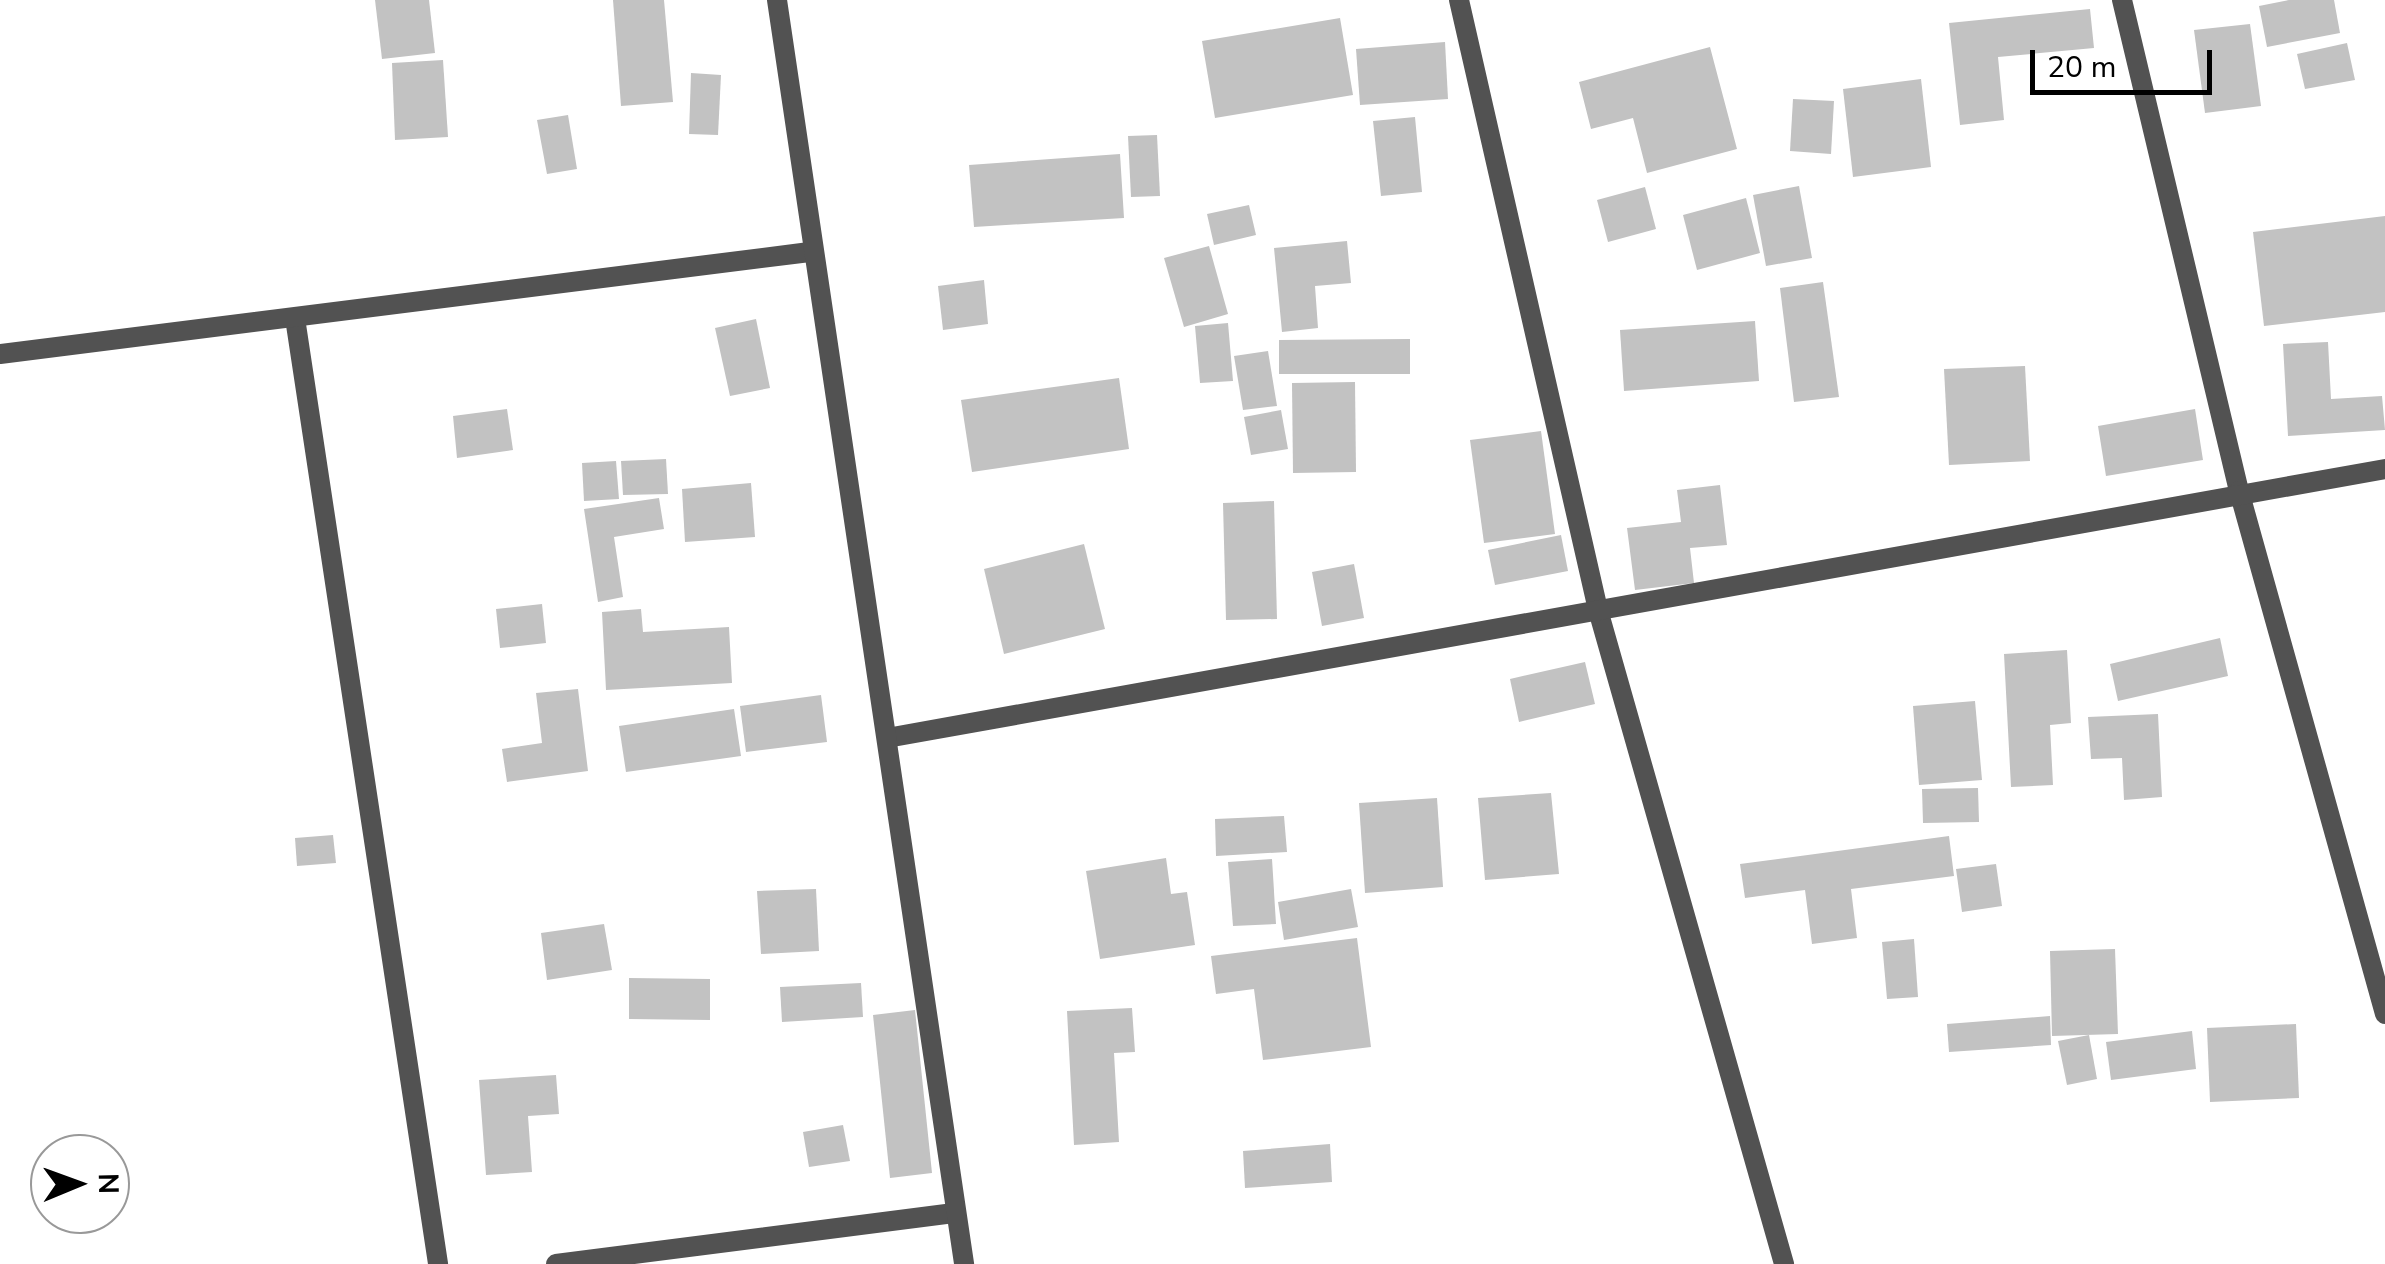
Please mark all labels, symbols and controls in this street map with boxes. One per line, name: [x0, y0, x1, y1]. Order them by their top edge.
scale bar: [2035, 30, 2218, 92]
text: 20 m: [2047, 47, 2116, 88]
north arrow: [30, 1134, 130, 1234]
text: N: [89, 1173, 127, 1194]

